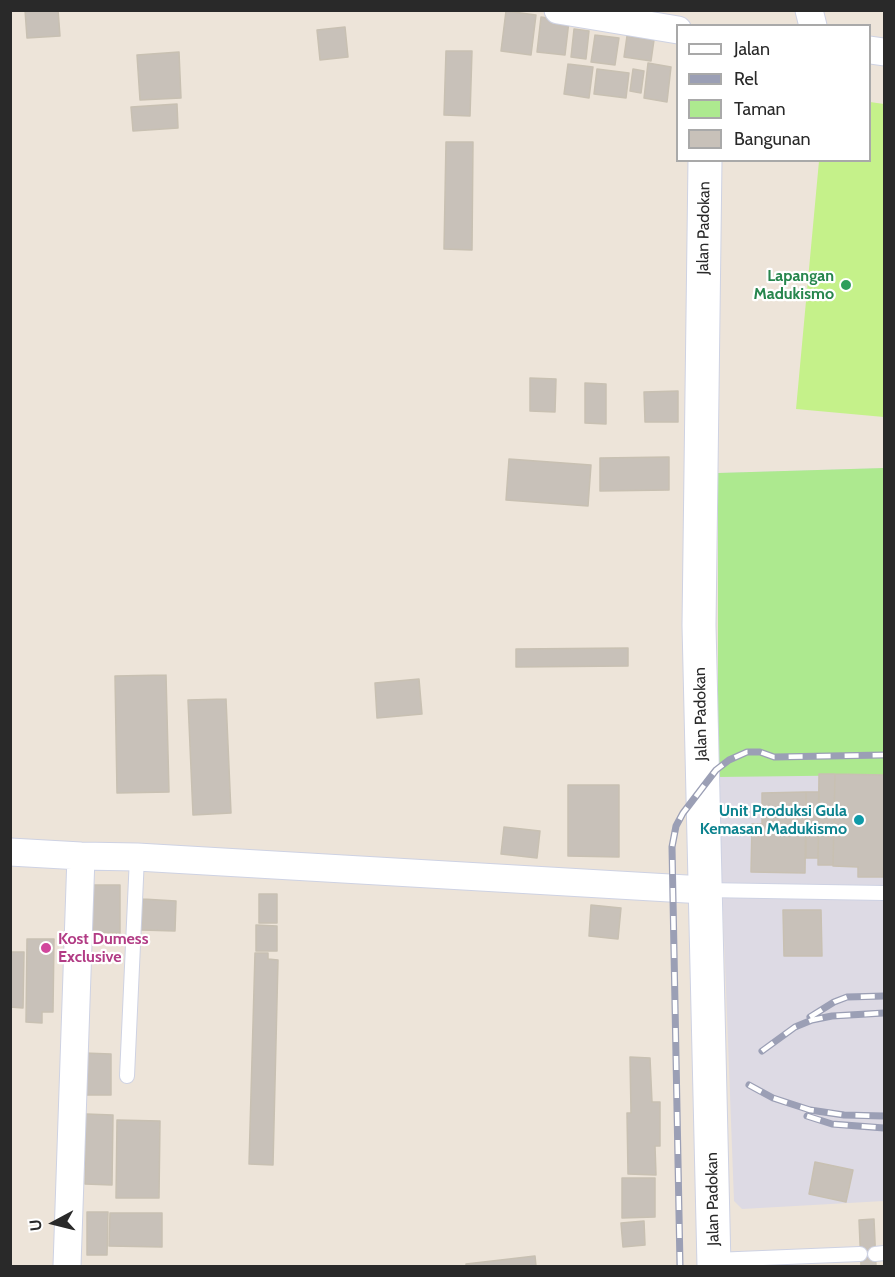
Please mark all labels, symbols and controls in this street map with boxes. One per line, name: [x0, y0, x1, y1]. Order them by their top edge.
legend: [676, 24, 871, 162]
text: Jalan: [734, 38, 770, 60]
text: Rel: [734, 68, 758, 90]
text: Taman: [734, 98, 786, 120]
text: Bangunan: [734, 128, 811, 150]
street label: Jalan Padokan: [694, 181, 714, 275]
place label: Lapangan Madukismo: [753, 266, 834, 304]
marker: Lapangan Madukismo: [839, 278, 853, 292]
street label: Jalan Padokan: [691, 667, 711, 761]
place label: Unit Produksi Gula Kemasan Madukismo: [700, 801, 847, 839]
marker: Unit Produksi Gula Kemasan Madukismo: [852, 813, 866, 827]
place label: Kost Dumess Exclusive: [58, 929, 148, 967]
marker: Kost Dumess Exclusive: [39, 941, 53, 955]
street label: Jalan Padokan: [703, 1152, 723, 1246]
north arrow: [24, 1193, 84, 1253]
text: U: [26, 1218, 46, 1232]

